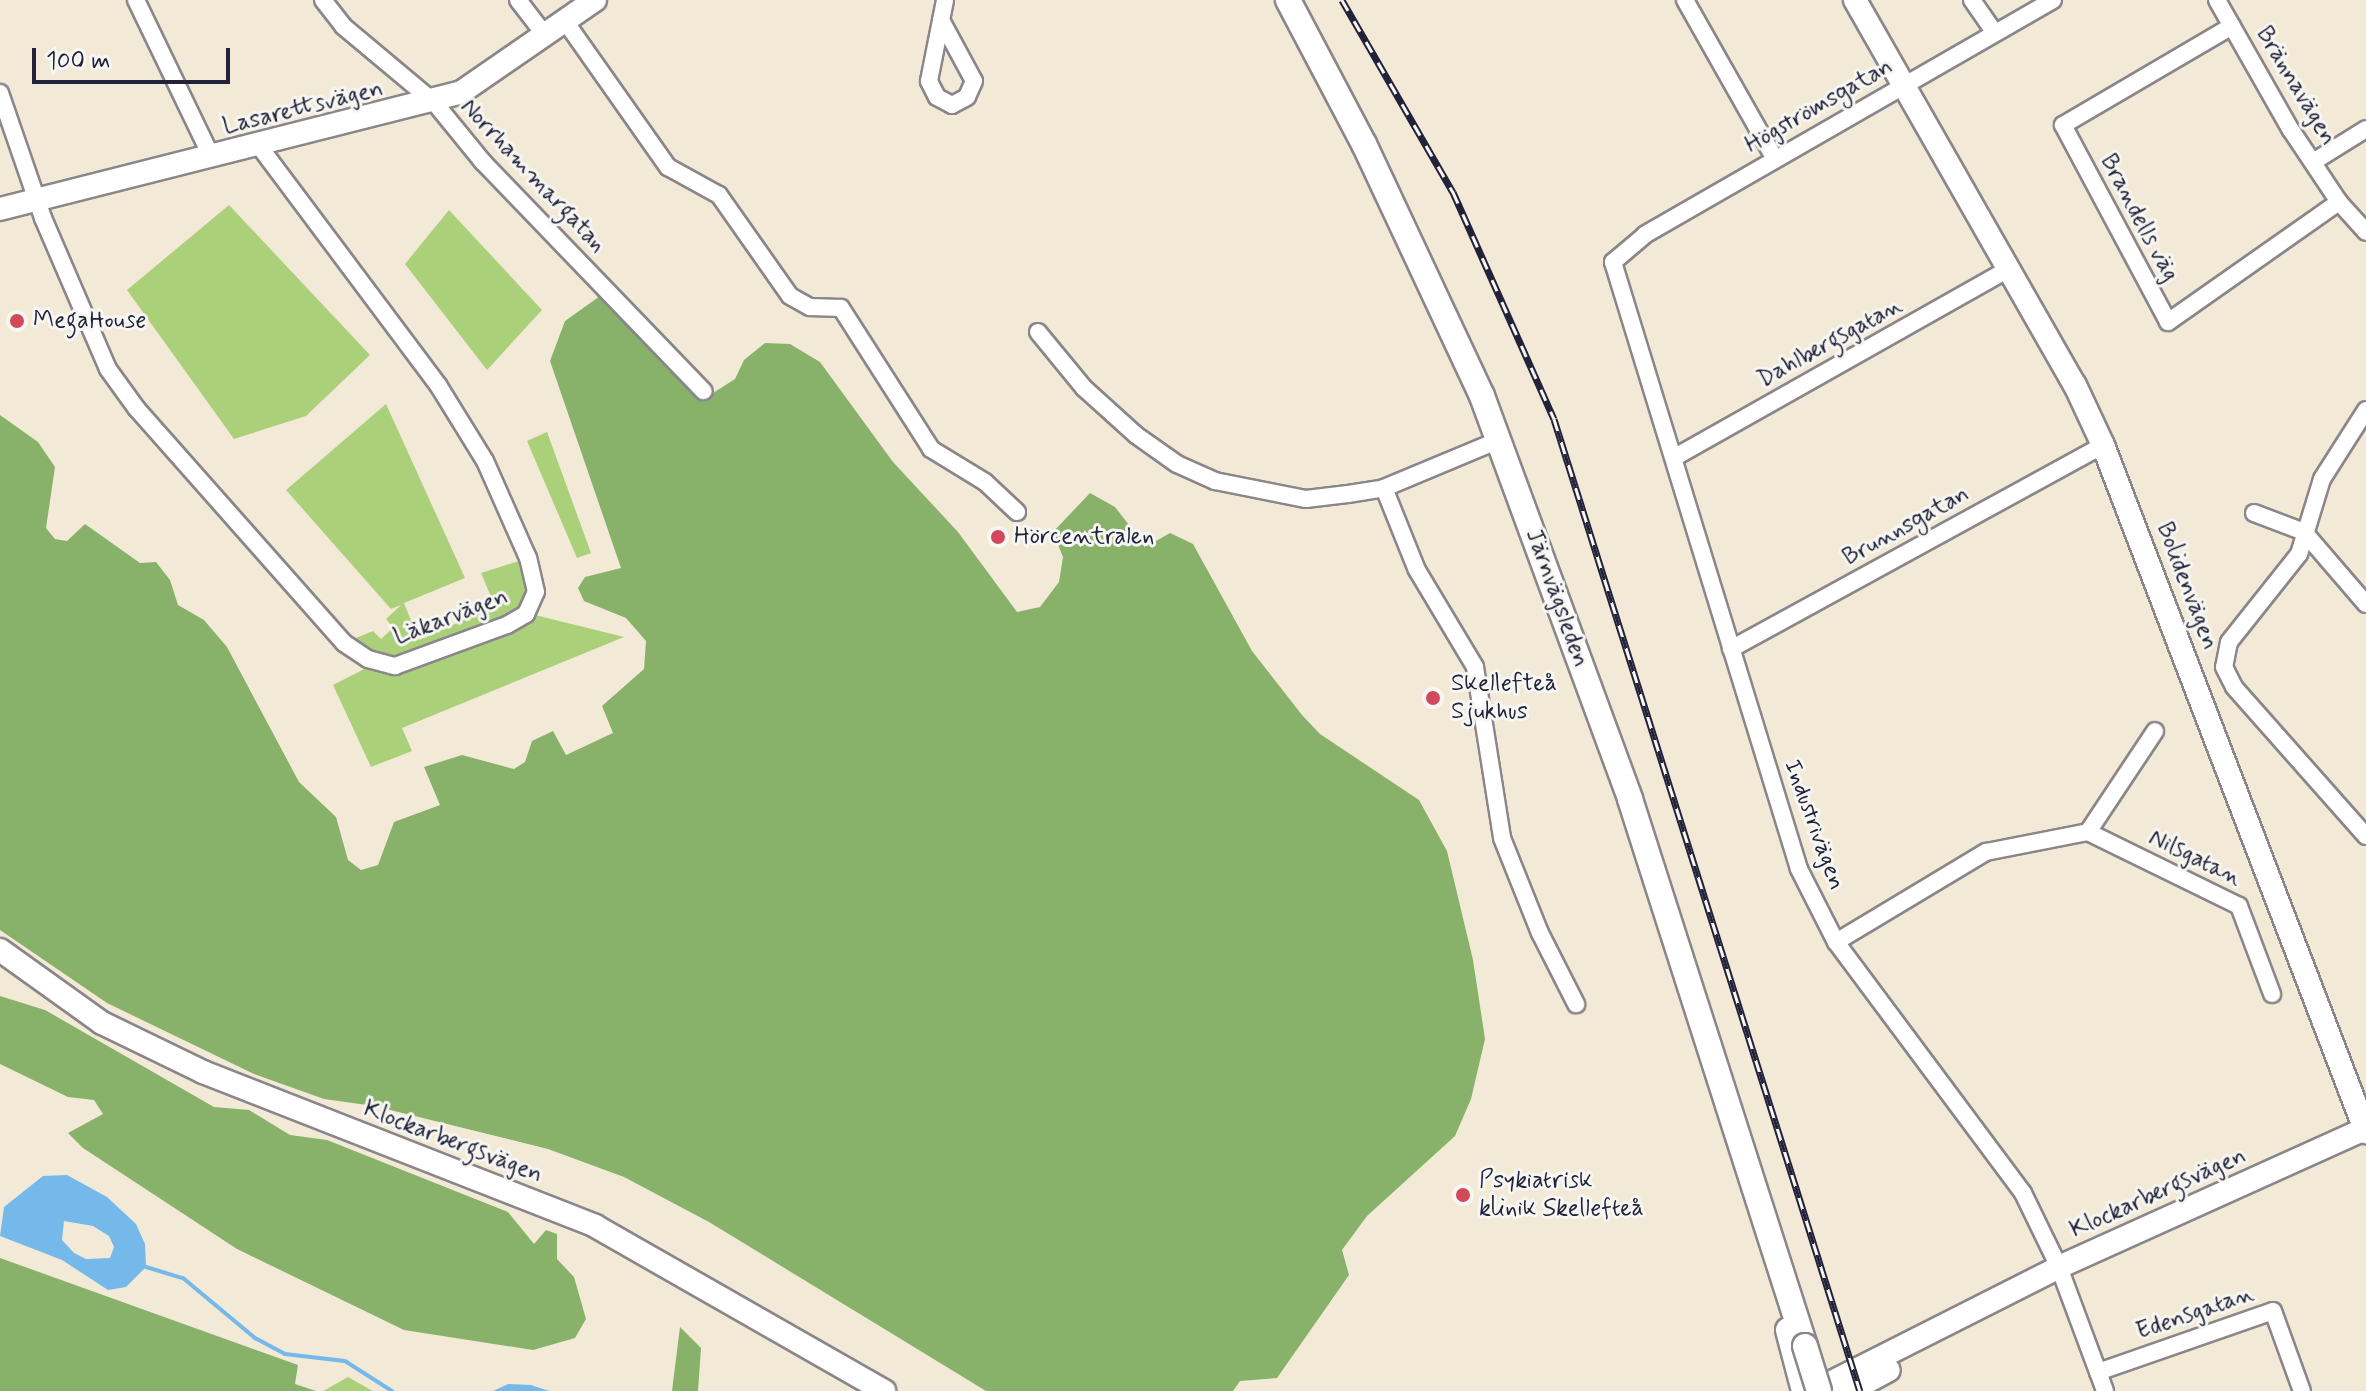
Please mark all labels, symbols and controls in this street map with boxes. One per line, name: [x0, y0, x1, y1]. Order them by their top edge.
street label: Brännavägen: [2249, 21, 2343, 151]
scale bar: [36, 32, 234, 82]
text: 100 m: [46, 46, 110, 77]
street label: Högströmsgatan: [1740, 52, 1898, 160]
street label: Lasarettsvägen: [220, 74, 386, 142]
street label: Norrhammargatan: [454, 93, 612, 259]
street label: Brandells väg: [2094, 150, 2184, 286]
street label: Dahlbergsgatan: [1753, 291, 1907, 395]
place label: MegaHouse: [33, 307, 146, 335]
marker: MegaHouse: [8, 312, 26, 330]
street label: Brunnsgatan: [1838, 480, 1974, 572]
street label: Bolidenvägen: [2150, 518, 2224, 654]
place label: Hörcentralen: [1014, 523, 1154, 551]
street label: Järnvägsleden: [1519, 525, 1595, 671]
marker: Hörcentralen: [989, 528, 1007, 546]
street label: Läkarvägen: [390, 582, 512, 652]
place label: Skellefteå Sjukhus: [1451, 670, 1557, 726]
marker: Skellefteå Sjukhus: [1422, 687, 1444, 709]
street label: Industrivägen: [1777, 756, 1851, 894]
street label: Nilsgatan: [2144, 823, 2246, 893]
street label: Klockarbergsvägen: [359, 1095, 547, 1189]
street label: Klockarbergsvägen: [2066, 1141, 2250, 1245]
place label: Psykiatrisk klinik Skellefteå: [1479, 1167, 1649, 1223]
marker: Psykiatrisk klinik Skellefteå: [1454, 1186, 1472, 1204]
street label: Edensgatan: [2132, 1279, 2258, 1347]

